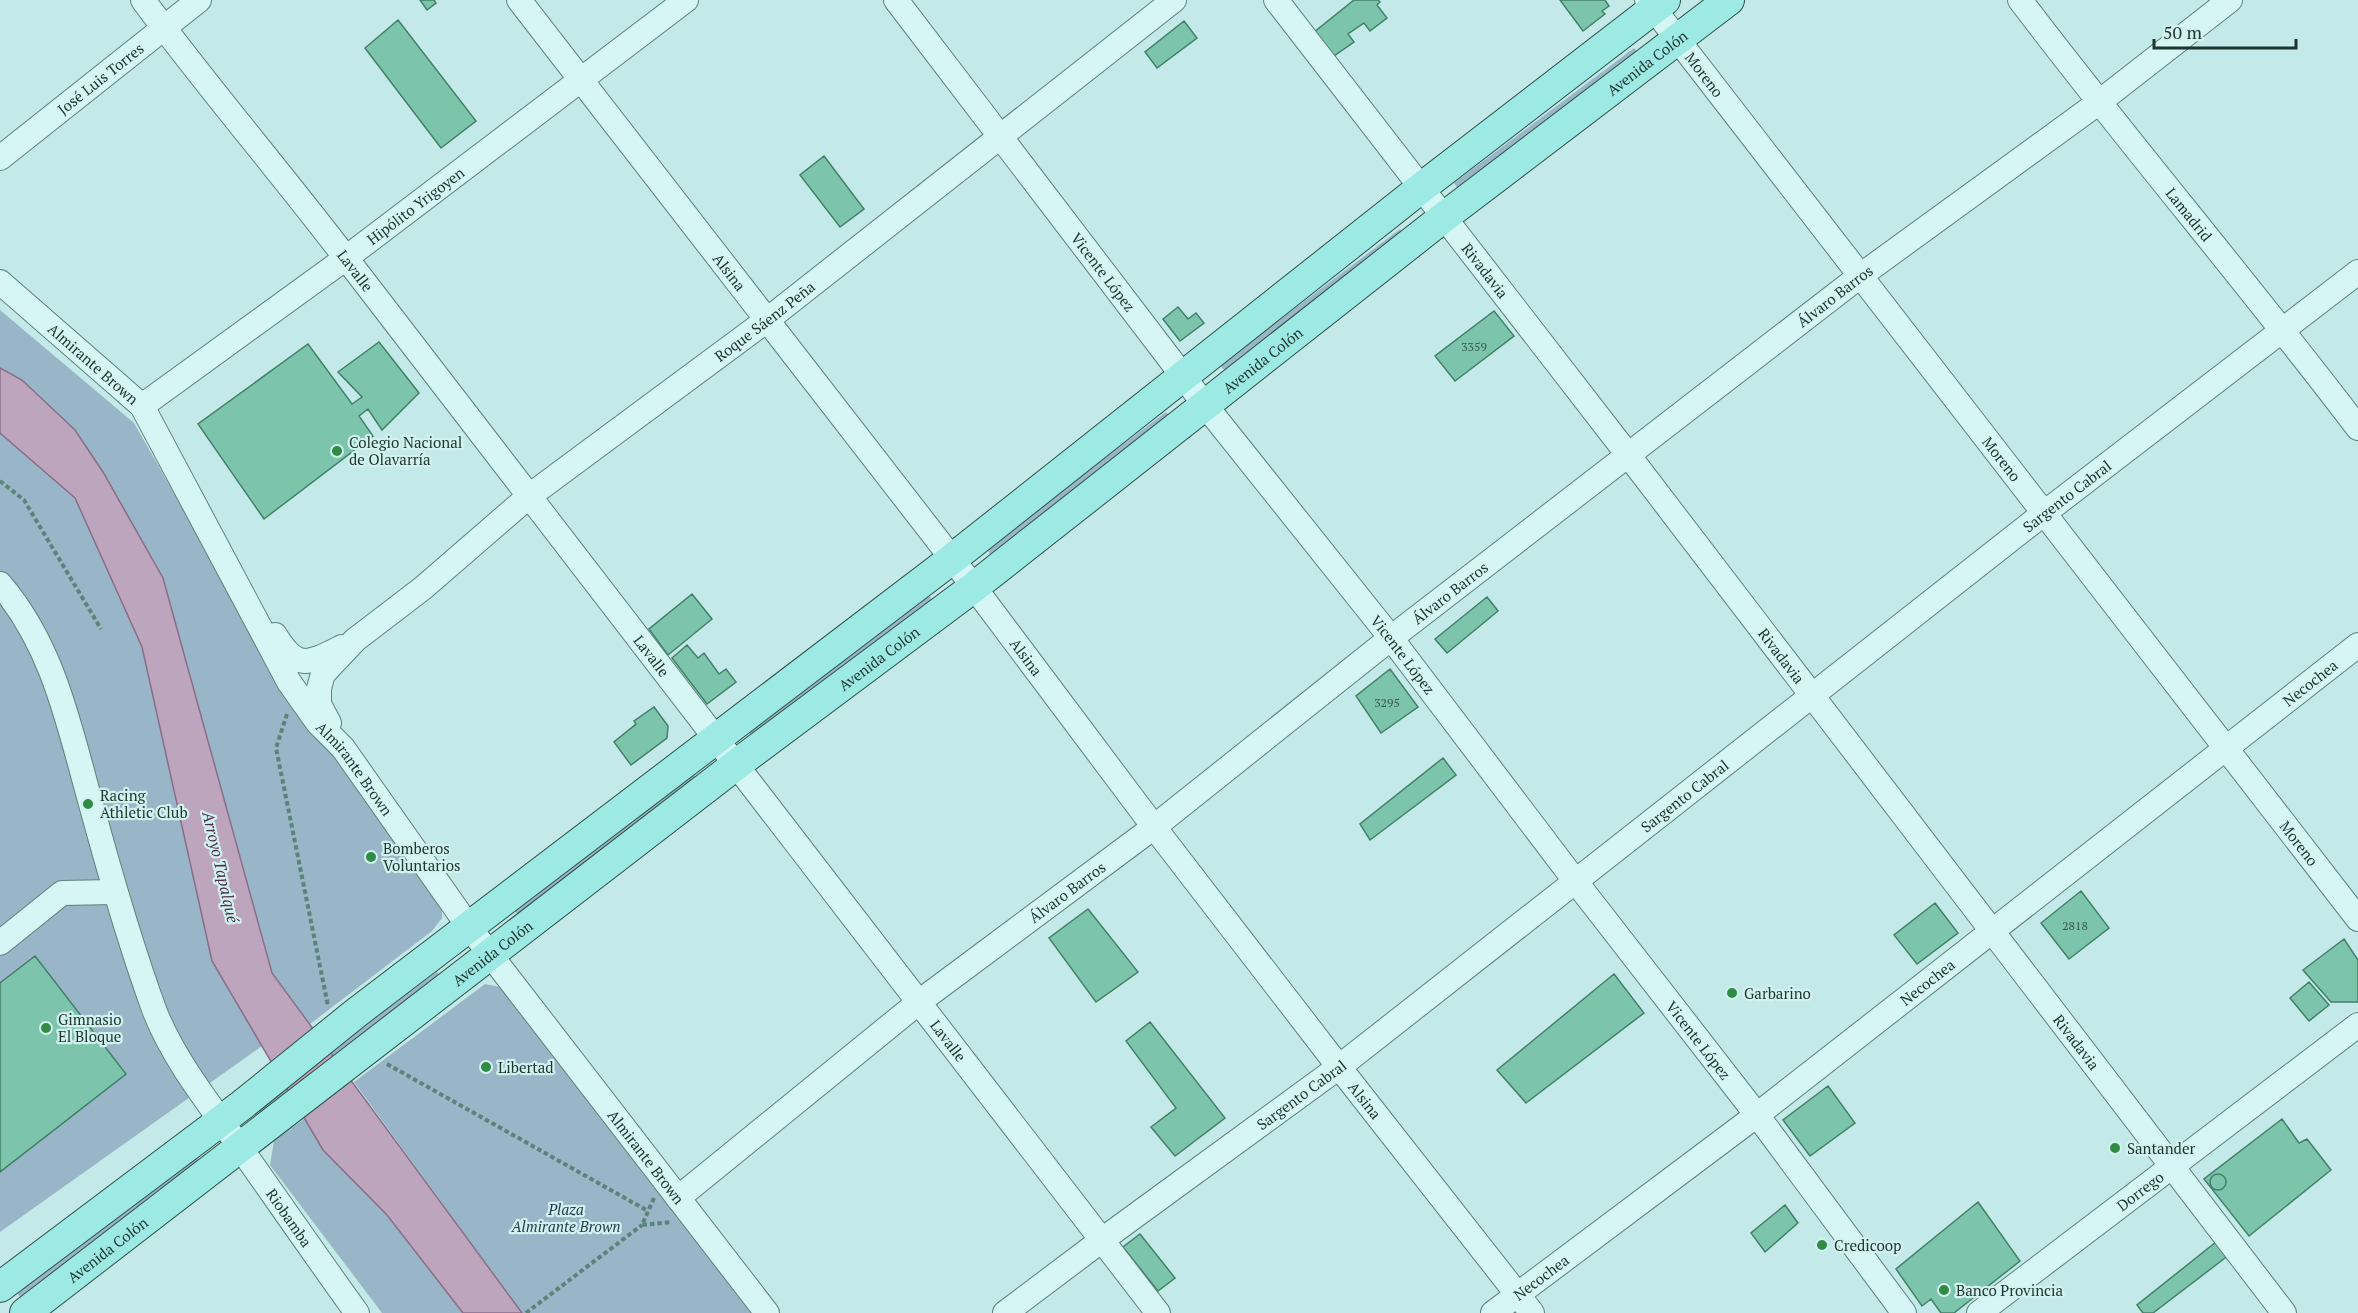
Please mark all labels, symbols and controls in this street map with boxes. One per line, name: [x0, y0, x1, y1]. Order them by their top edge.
scale bar: [2154, 12, 2296, 50]
text: 50 m: [2163, 20, 2203, 44]
street label: Avenida Colón: [1602, 25, 1691, 100]
street label: José Luis Torres: [53, 38, 148, 119]
street label: Moreno: [1681, 48, 1728, 101]
street label: Hipólito Yrigoyen: [363, 162, 468, 249]
street label: Lamadrid: [2162, 183, 2217, 245]
street label: Vicente López: [1067, 228, 1140, 316]
street label: Rivadavia: [1458, 239, 1513, 303]
street label: Lavalle: [333, 246, 378, 295]
street label: Alsina: [709, 249, 751, 295]
street label: Álvaro Barros: [1792, 260, 1877, 331]
street label: Roque Sáenz Peña: [710, 276, 819, 366]
street label: Almirante Brown: [44, 318, 143, 409]
street label: Avenida Colón: [1218, 322, 1307, 398]
house number: 3359: [1461, 339, 1487, 354]
place label: Colegio Nacional de Olavarría: [349, 432, 462, 469]
street label: Moreno: [1978, 432, 2026, 485]
marker: Colegio Nacional de Olavarría: [330, 444, 344, 458]
street label: Sargento Cabral: [2018, 455, 2115, 536]
street label: Álvaro Barros: [1408, 557, 1492, 628]
street label: Vicente López: [1366, 611, 1440, 698]
street label: Avenida Colón: [834, 621, 923, 695]
street label: Rivadavia: [1754, 624, 1810, 688]
street label: Lavalle: [629, 631, 674, 681]
street label: Alsina: [1006, 634, 1047, 680]
street label: Necochea: [2278, 655, 2342, 710]
house number: 3295: [1374, 695, 1400, 710]
street label: Almirante Brown: [312, 717, 397, 820]
street label: Sargento Cabral: [1636, 755, 1732, 836]
place label: Racing Athletic Club: [100, 785, 188, 822]
marker: Racing Athletic Club: [81, 797, 95, 811]
water label: Arroyo Tapalqué: [197, 808, 245, 926]
street label: Moreno: [2276, 817, 2323, 870]
place label: Bomberos Voluntarios: [383, 838, 460, 875]
marker: Bomberos Voluntarios: [364, 850, 378, 864]
street label: Álvaro Barros: [1024, 857, 1109, 927]
street label: Avenida Colón: [448, 915, 537, 990]
house number: 2818: [2062, 918, 2088, 933]
street label: Necochea: [1896, 954, 1959, 1010]
place label: Garbarino: [1744, 983, 1811, 1003]
marker: Garbarino: [1725, 986, 1739, 1000]
street label: Vicente López: [1662, 997, 1736, 1084]
place label: Gimnasio El Bloque: [58, 1009, 122, 1046]
street label: Rivadavia: [2049, 1010, 2105, 1074]
street label: Lavalle: [926, 1016, 971, 1065]
marker: Gimnasio El Bloque: [39, 1021, 53, 1035]
street label: Sargento Cabral: [1252, 1055, 1350, 1134]
place label: Libertad: [498, 1057, 554, 1077]
marker: Libertad: [479, 1060, 493, 1074]
street label: Alsina: [1344, 1077, 1386, 1123]
street label: Almirante Brown: [604, 1105, 689, 1208]
place label: Santander: [2127, 1138, 2195, 1158]
marker: Santander: [2108, 1141, 2122, 1155]
street label: Dorrego: [2112, 1166, 2167, 1215]
street label: Riobamba: [262, 1184, 317, 1251]
park label: Plaza Almirante Brown: [510, 1199, 621, 1236]
street label: Avenida Colón: [63, 1212, 152, 1287]
place label: Credicoop: [1834, 1235, 1902, 1255]
marker: Credicoop: [1815, 1238, 1829, 1252]
street label: Necochea: [1509, 1249, 1573, 1304]
place label: Banco Provincia: [1956, 1280, 2064, 1300]
marker: Banco Provincia: [1937, 1283, 1951, 1297]

